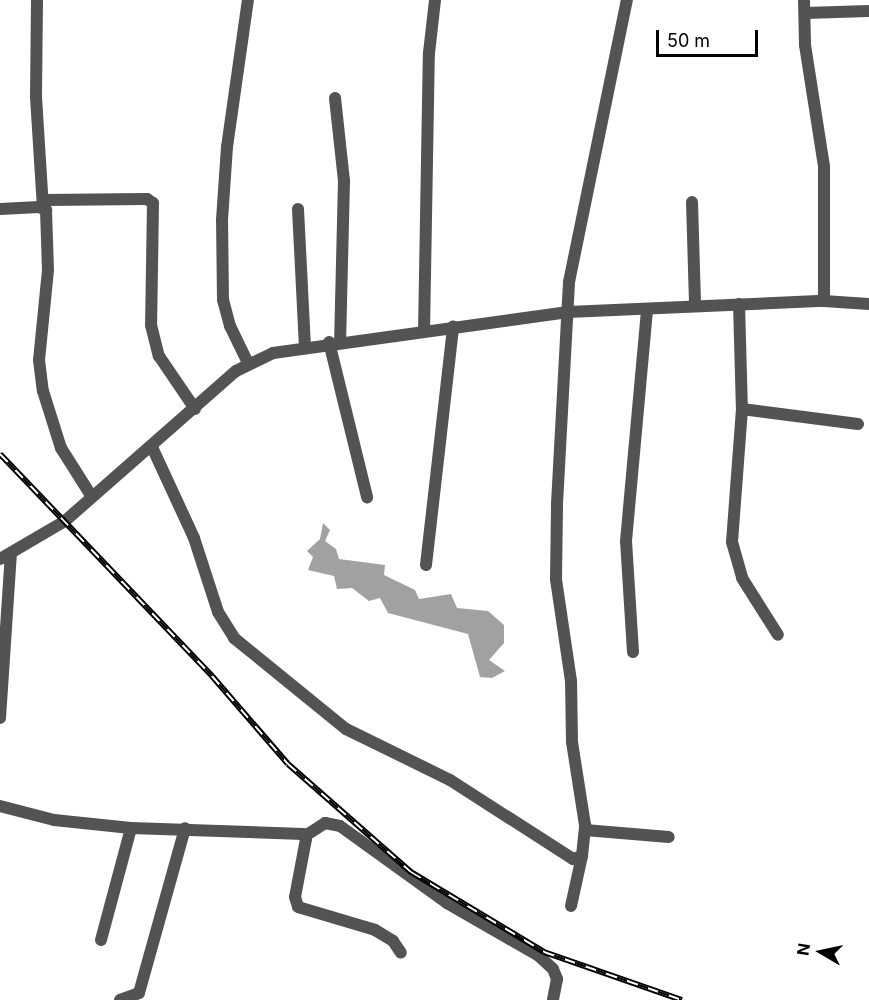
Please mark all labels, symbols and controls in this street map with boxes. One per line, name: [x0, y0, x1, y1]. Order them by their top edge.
scale bar: [659, 18, 761, 56]
text: 50 m: [667, 30, 710, 51]
north arrow: [791, 922, 851, 982]
text: N: [792, 942, 814, 957]

